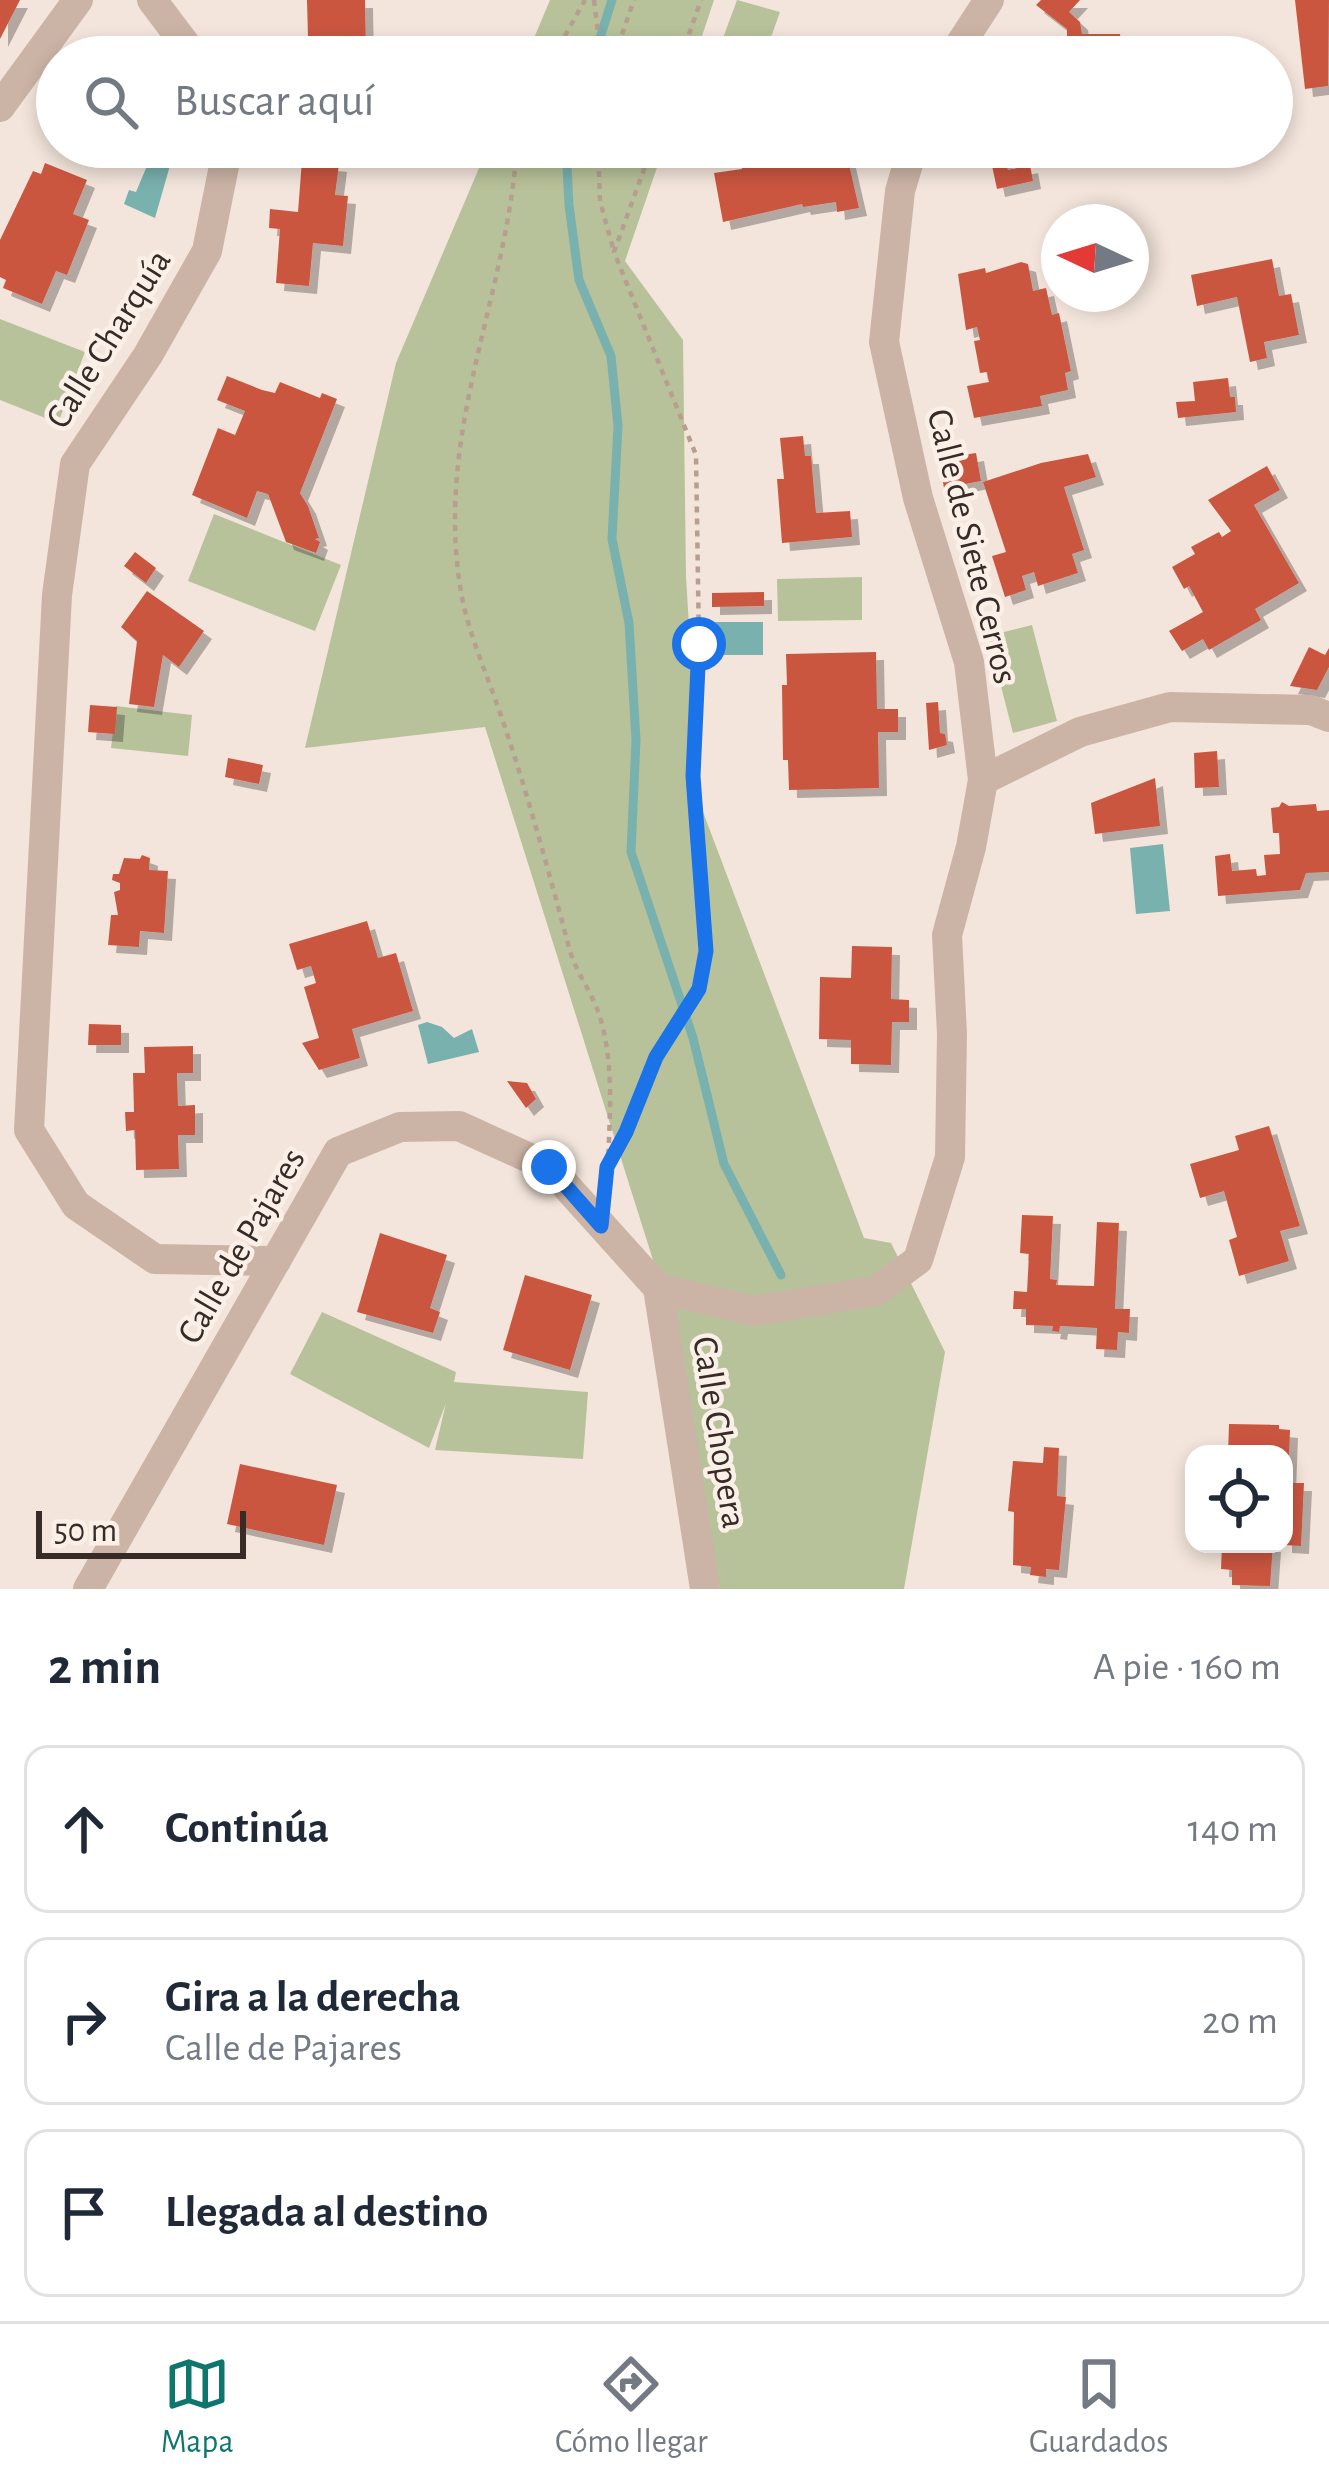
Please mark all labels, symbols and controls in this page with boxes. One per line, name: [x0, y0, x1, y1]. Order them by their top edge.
search box: [36, 36, 1293, 168]
icon: search: [78, 69, 144, 135]
text: Buscar aquí: [174, 79, 374, 124]
north arrow: [1041, 204, 1149, 312]
street label: Calle Charquía: [40, 243, 178, 435]
street label: Calle de Siete Cerros: [921, 406, 1024, 687]
route start: [672, 617, 726, 671]
route end: [522, 1140, 576, 1194]
street label: Calle de Pajares: [171, 1142, 312, 1350]
street label: Calle Chopera: [686, 1334, 752, 1531]
map controls: [1185, 1445, 1293, 1553]
button: locate: [1185, 1445, 1293, 1553]
scale bar: [36, 1505, 246, 1558]
text: 50 m: [54, 1515, 117, 1548]
text: 2 min: [48, 1642, 161, 1693]
text: A pie · 160 m: [1093, 1648, 1281, 1687]
icon: ahead: [51, 1796, 117, 1862]
text: Continúa: [165, 1806, 329, 1851]
text: 140 m: [1188, 1810, 1278, 1849]
text: Gira a la derecha: [165, 1975, 461, 2020]
icon: right: [51, 1988, 117, 2054]
text: 20 m: [1202, 2002, 1278, 2041]
text: Calle de Pajares: [165, 2029, 402, 2068]
icon: arrive: [51, 2180, 117, 2246]
text: Llegada al destino: [165, 2190, 488, 2235]
tab: Mapa: [161, 2351, 234, 2463]
tab: Cómo llegar: [555, 2351, 708, 2463]
tab: Guardados: [1029, 2351, 1168, 2463]

